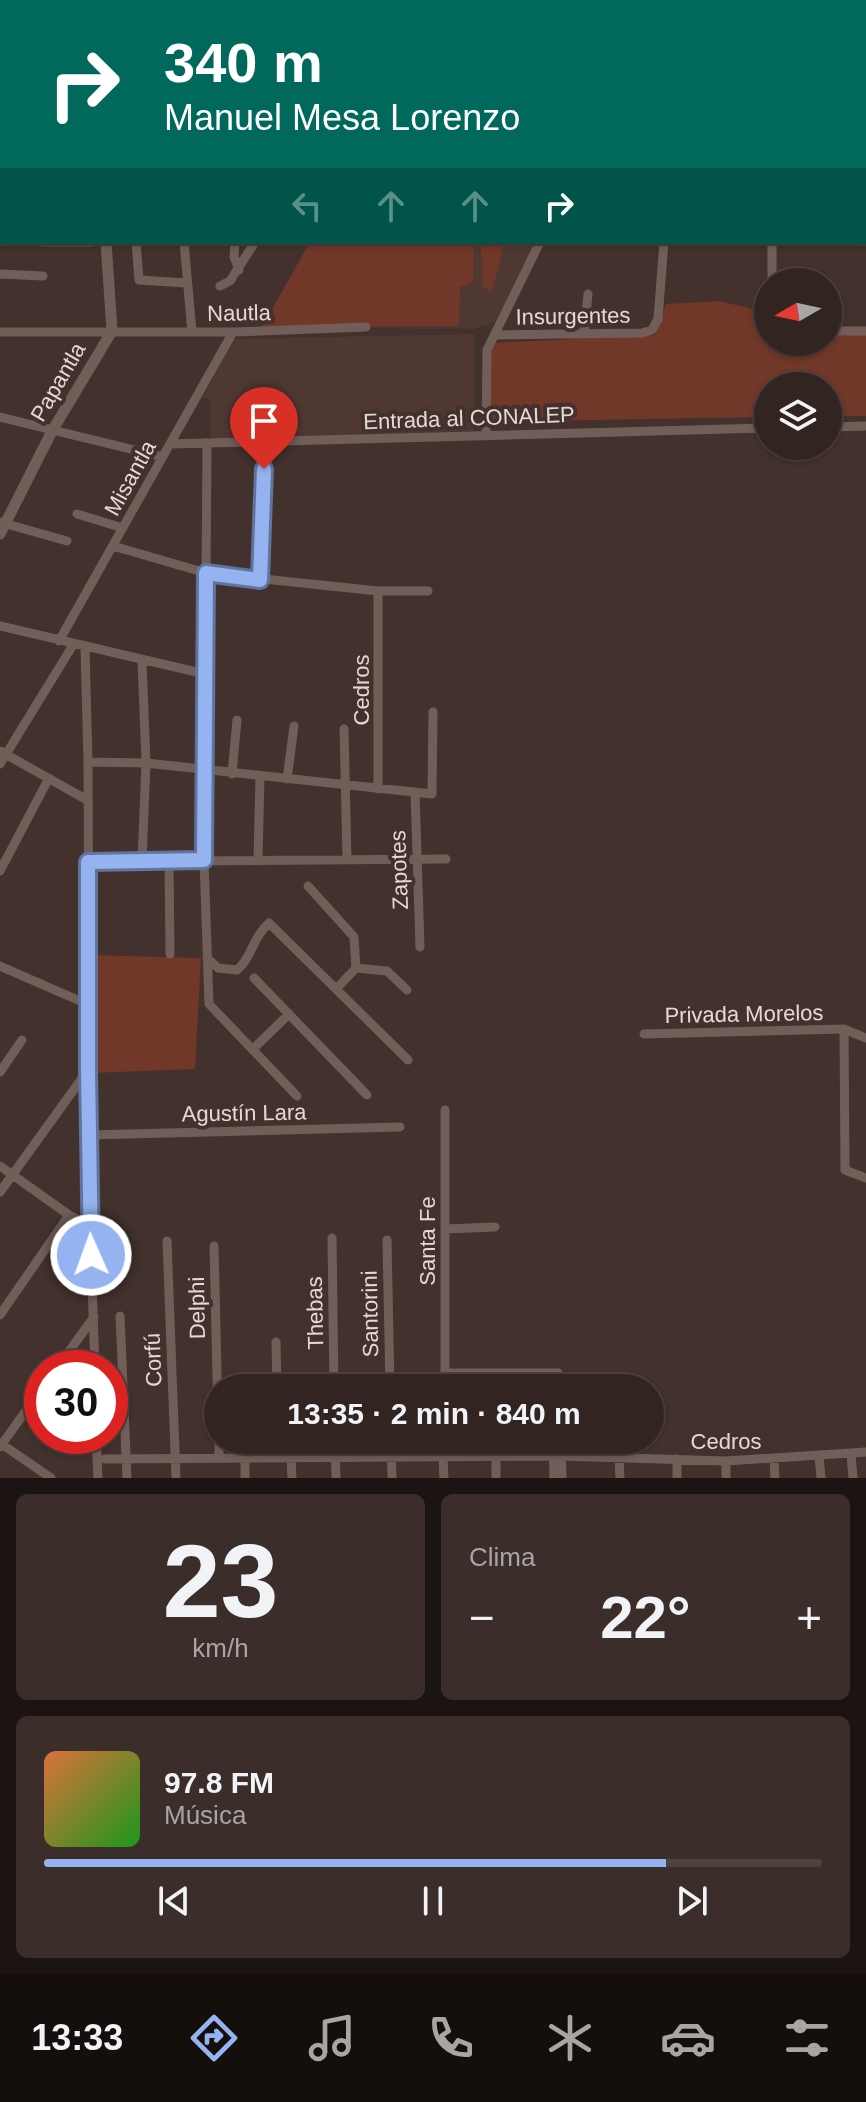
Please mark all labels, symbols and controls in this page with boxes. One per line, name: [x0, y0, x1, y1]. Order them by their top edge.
text: 340 m: [164, 31, 323, 94]
icon: right: [32, 32, 136, 136]
text: Manuel Mesa Lorenzo: [164, 97, 520, 138]
icon: left: [285, 184, 329, 228]
icon: ahead: [369, 184, 413, 228]
icon: ahead: [453, 184, 497, 228]
icon: right: [537, 184, 581, 228]
north arrow: [754, 268, 842, 356]
map controls: [754, 268, 842, 460]
street label: Nautla: [207, 300, 272, 326]
street label: Insurgentes: [515, 302, 631, 330]
street label: Papantla: [25, 337, 91, 426]
button: layers: [754, 372, 842, 460]
pin: [230, 387, 298, 469]
icon: arrive: [242, 399, 286, 443]
street label: Entrada al CONALEP: [363, 402, 575, 434]
street label: Misantla: [99, 435, 161, 520]
street label: Cedros: [349, 655, 374, 725]
street label: Zapotes: [385, 830, 413, 910]
street label: Privada Morelos: [664, 1000, 824, 1028]
street label: Agustín Lara: [181, 1099, 307, 1127]
street label: Santa Fe: [415, 1196, 440, 1286]
position arrow: [49, 1213, 133, 1297]
street label: Santorini: [357, 1270, 383, 1358]
street label: Thebas: [302, 1276, 328, 1350]
street label: Delphi: [184, 1277, 210, 1339]
street label: Corfú: [140, 1333, 166, 1387]
speed limit sign: 30: [24, 1350, 128, 1454]
text: 13:35 · 2 min · 840 m: [287, 1397, 581, 1430]
street label: Cedros: [691, 1429, 761, 1454]
text: 23: [163, 1523, 278, 1639]
text: Clima: [469, 1542, 535, 1572]
text: 22°: [600, 1584, 691, 1651]
text: −: [469, 1593, 495, 1642]
text: +: [796, 1593, 822, 1642]
text: km/h: [192, 1633, 249, 1663]
text: 97.8 FM: [164, 1766, 274, 1799]
text: Música: [164, 1800, 246, 1830]
icon: previous: [152, 1879, 196, 1923]
icon: pause: [411, 1879, 455, 1923]
icon: next: [670, 1879, 714, 1923]
icon: directions: [186, 2010, 242, 2066]
icon: music: [304, 2010, 360, 2066]
icon: phone: [423, 2010, 479, 2066]
icon: climate: [542, 2010, 598, 2066]
icon: car: [660, 2010, 716, 2066]
icon: filters: [779, 2010, 835, 2066]
text: 13:33: [31, 2017, 123, 2058]

